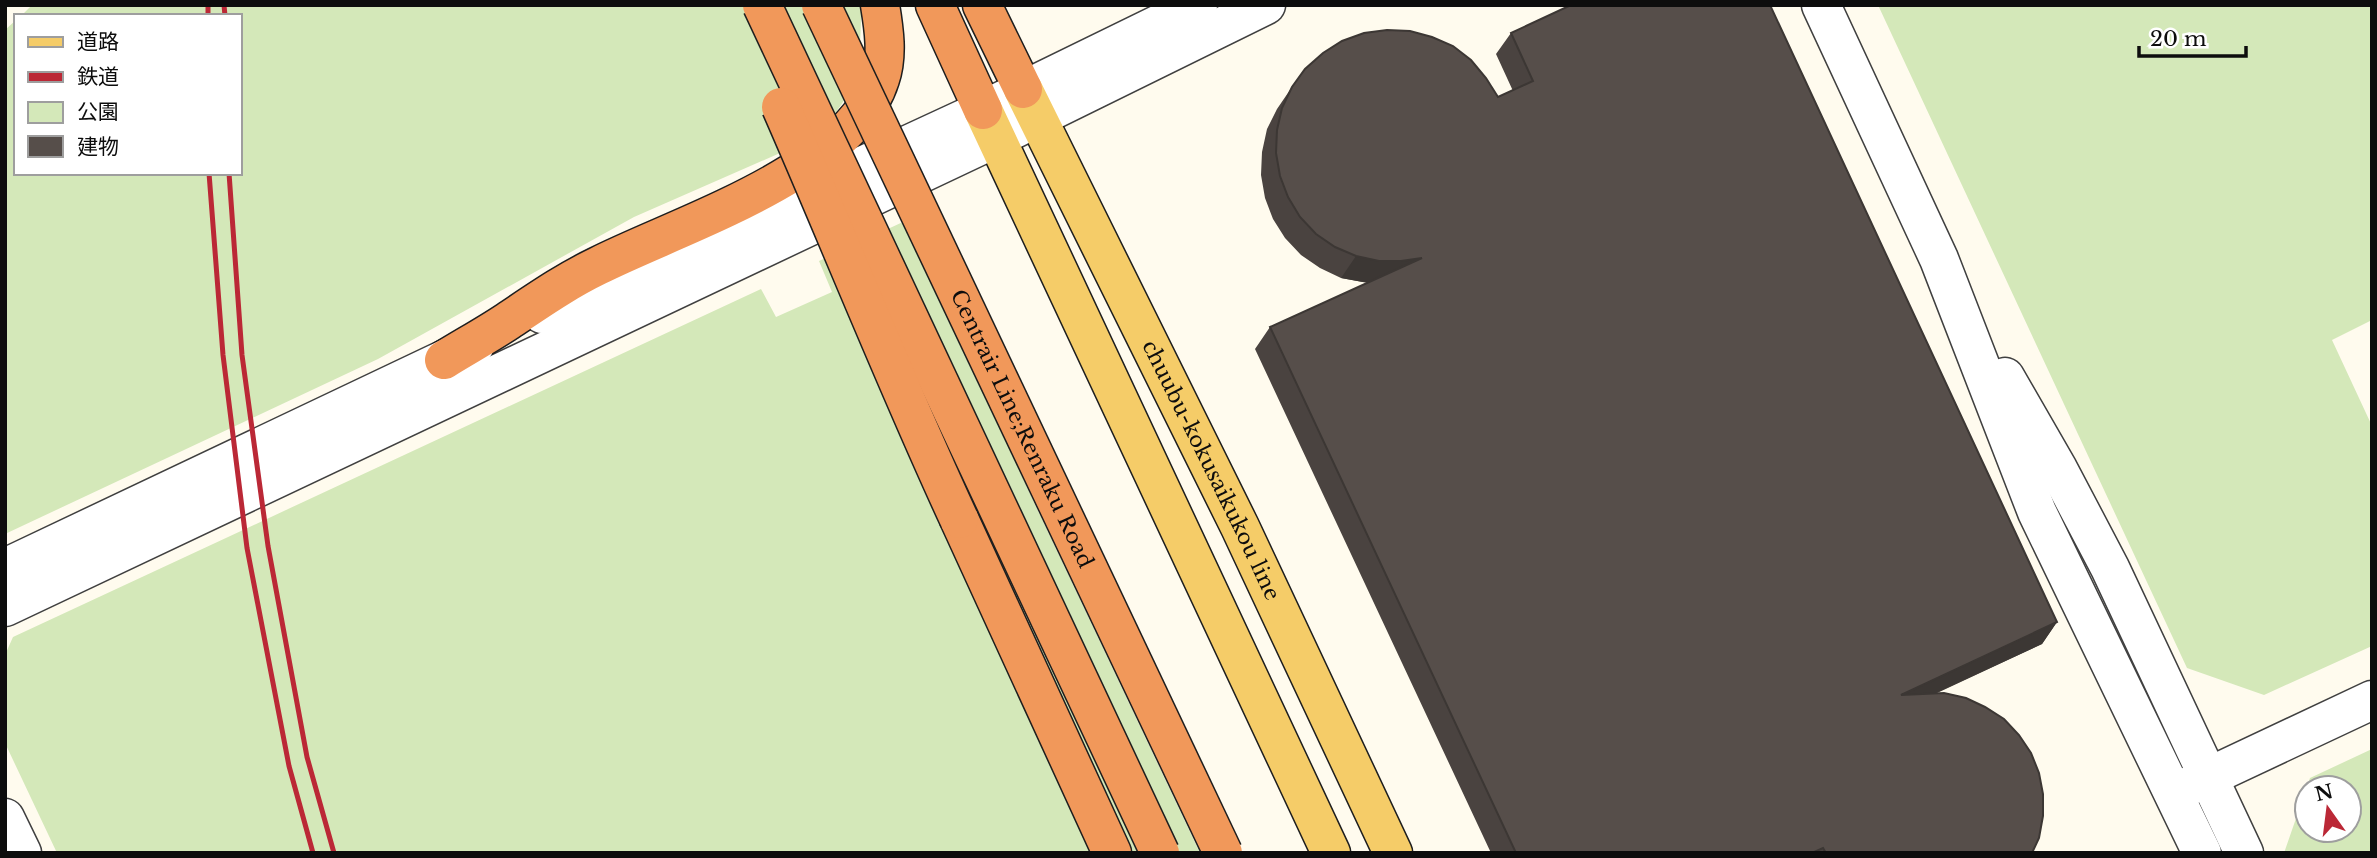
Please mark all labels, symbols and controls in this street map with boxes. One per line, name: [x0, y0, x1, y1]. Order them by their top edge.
legend: [14, 14, 242, 175]
scale bar: [2139, 14, 2246, 58]
text: 20 m: [2150, 26, 2207, 52]
text: 道路: [77, 29, 119, 55]
text: 鉄道: [77, 64, 119, 90]
text: 公園: [77, 99, 119, 125]
text: 建物: [77, 134, 119, 160]
street label: Centrair Line;Renraku Road: [945, 286, 1099, 572]
street label: chuubu-kokusaikukou line: [1136, 336, 1285, 604]
north arrow: [2293, 774, 2363, 844]
text: N: [2313, 780, 2336, 806]

